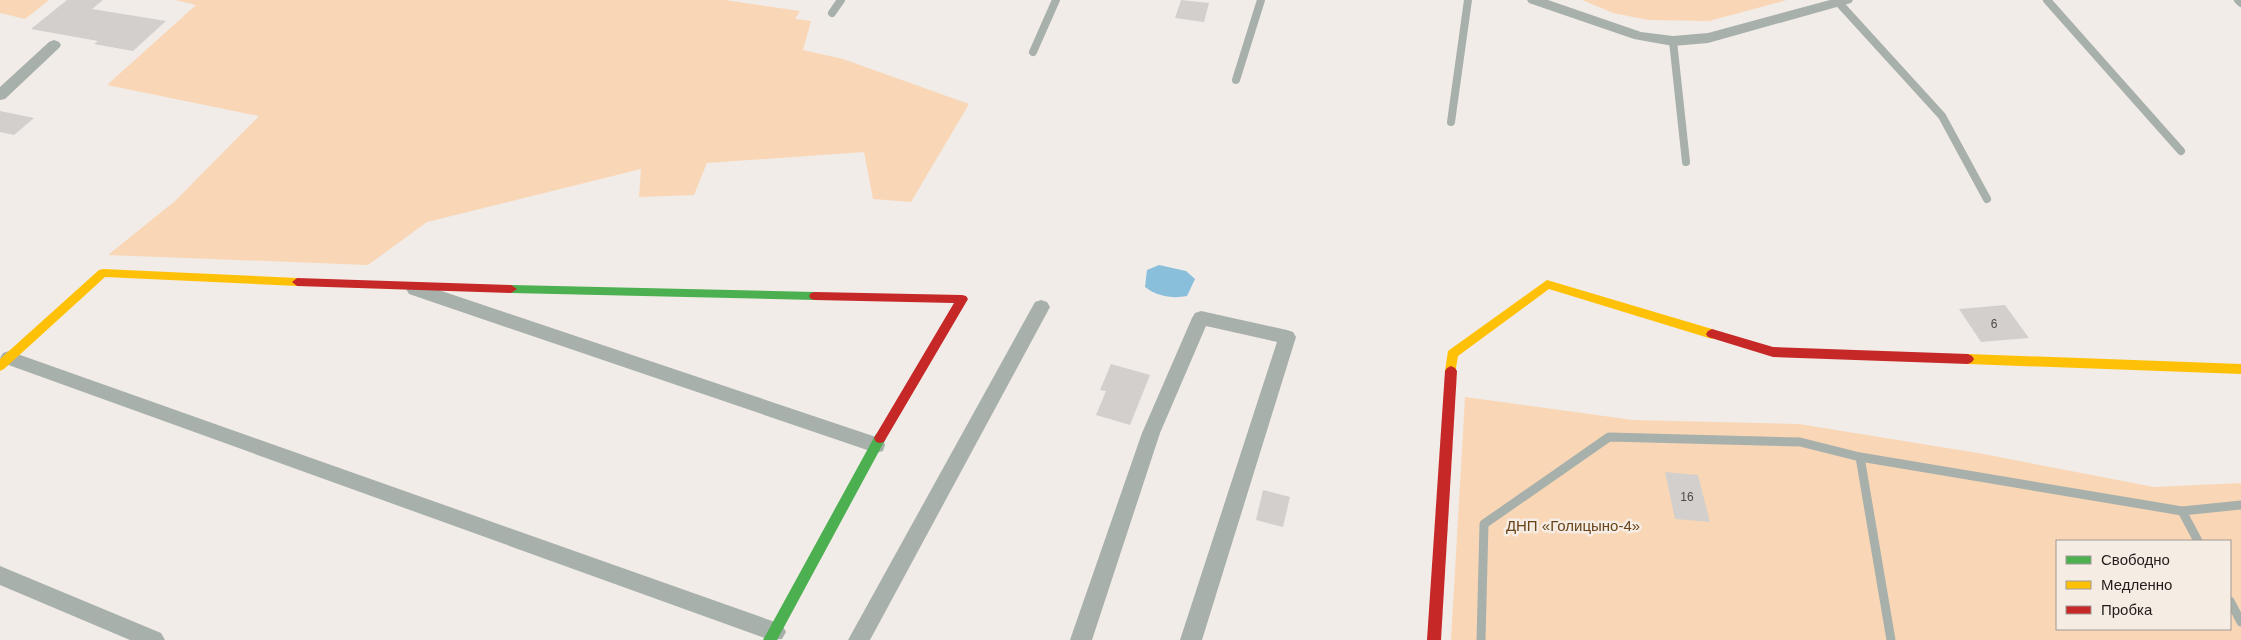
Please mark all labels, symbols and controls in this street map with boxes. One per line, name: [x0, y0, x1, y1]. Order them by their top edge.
house number: 6: [1991, 317, 1998, 331]
house number: 16: [1680, 490, 1694, 504]
park label: ДНП «Голицыно-4»: [1506, 517, 1640, 534]
legend: [2056, 540, 2231, 630]
text: Свободно: [2101, 551, 2170, 568]
text: Медленно: [2101, 576, 2172, 593]
text: Пробка: [2101, 601, 2153, 618]

